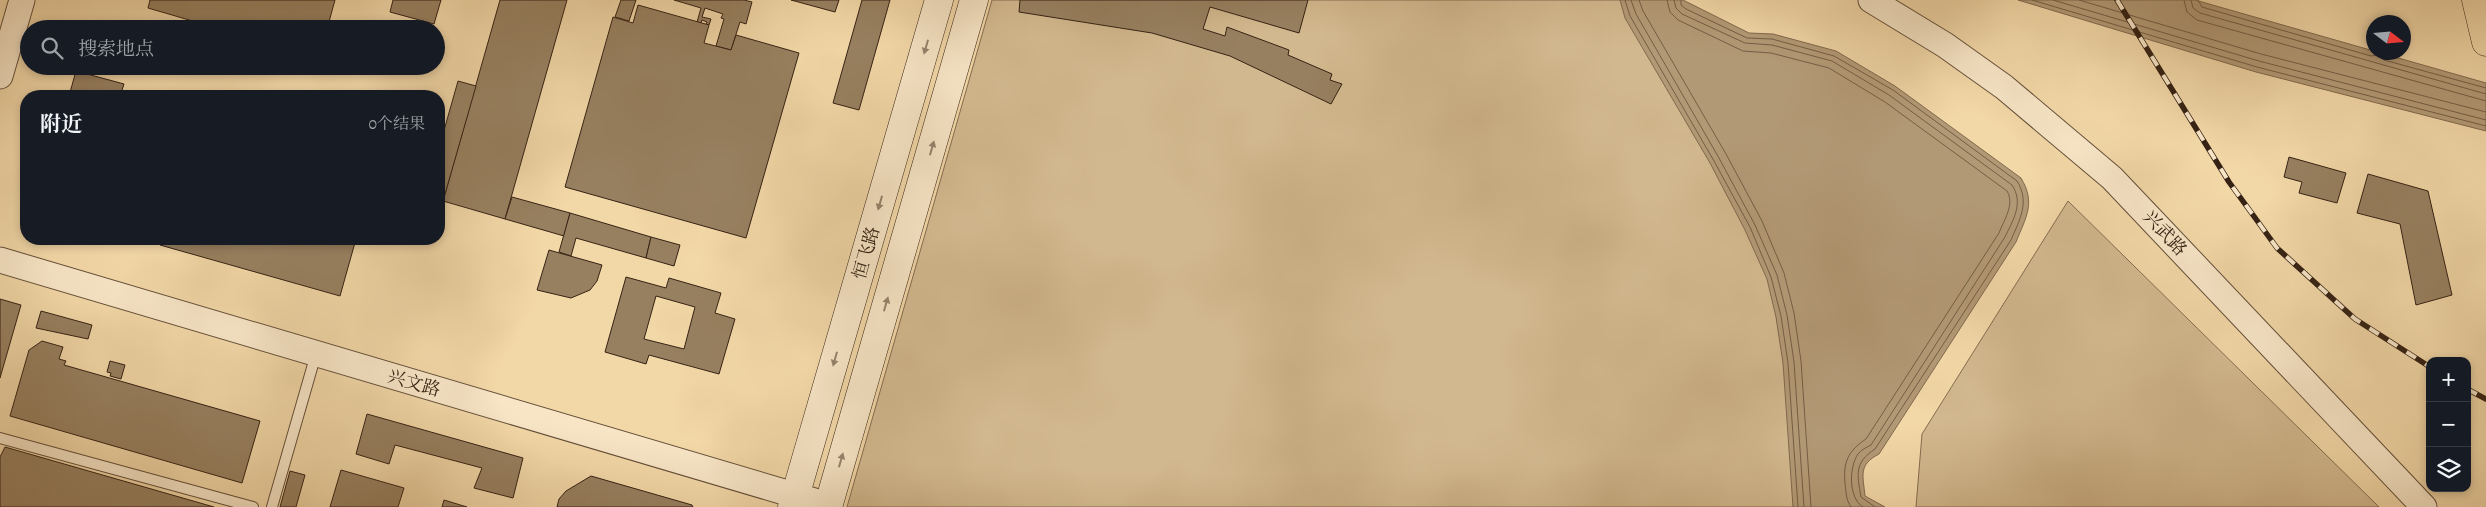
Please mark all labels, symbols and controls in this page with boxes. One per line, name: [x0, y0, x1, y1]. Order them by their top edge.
north arrow: [2366, 15, 2411, 60]
search box: [20, 20, 445, 75]
icon: search: [38, 34, 66, 62]
text: 搜索地点: [78, 36, 154, 62]
one-way arrow: [921, 39, 929, 54]
text: 附近: [40, 110, 82, 138]
text: 0个结果: [368, 113, 425, 135]
one-way arrow: [928, 140, 936, 155]
one-way arrow: [876, 195, 884, 210]
street label: 兴武路: [2138, 205, 2192, 261]
street label: 恒飞路: [847, 224, 885, 282]
one-way arrow: [883, 296, 891, 311]
one-way arrow: [831, 351, 839, 367]
map controls: [2426, 357, 2471, 492]
button: +: [2426, 357, 2471, 402]
street label: 兴文路: [385, 364, 443, 402]
button: −: [2426, 402, 2471, 447]
button: layers: [2426, 447, 2471, 492]
one-way arrow: [838, 453, 846, 468]

